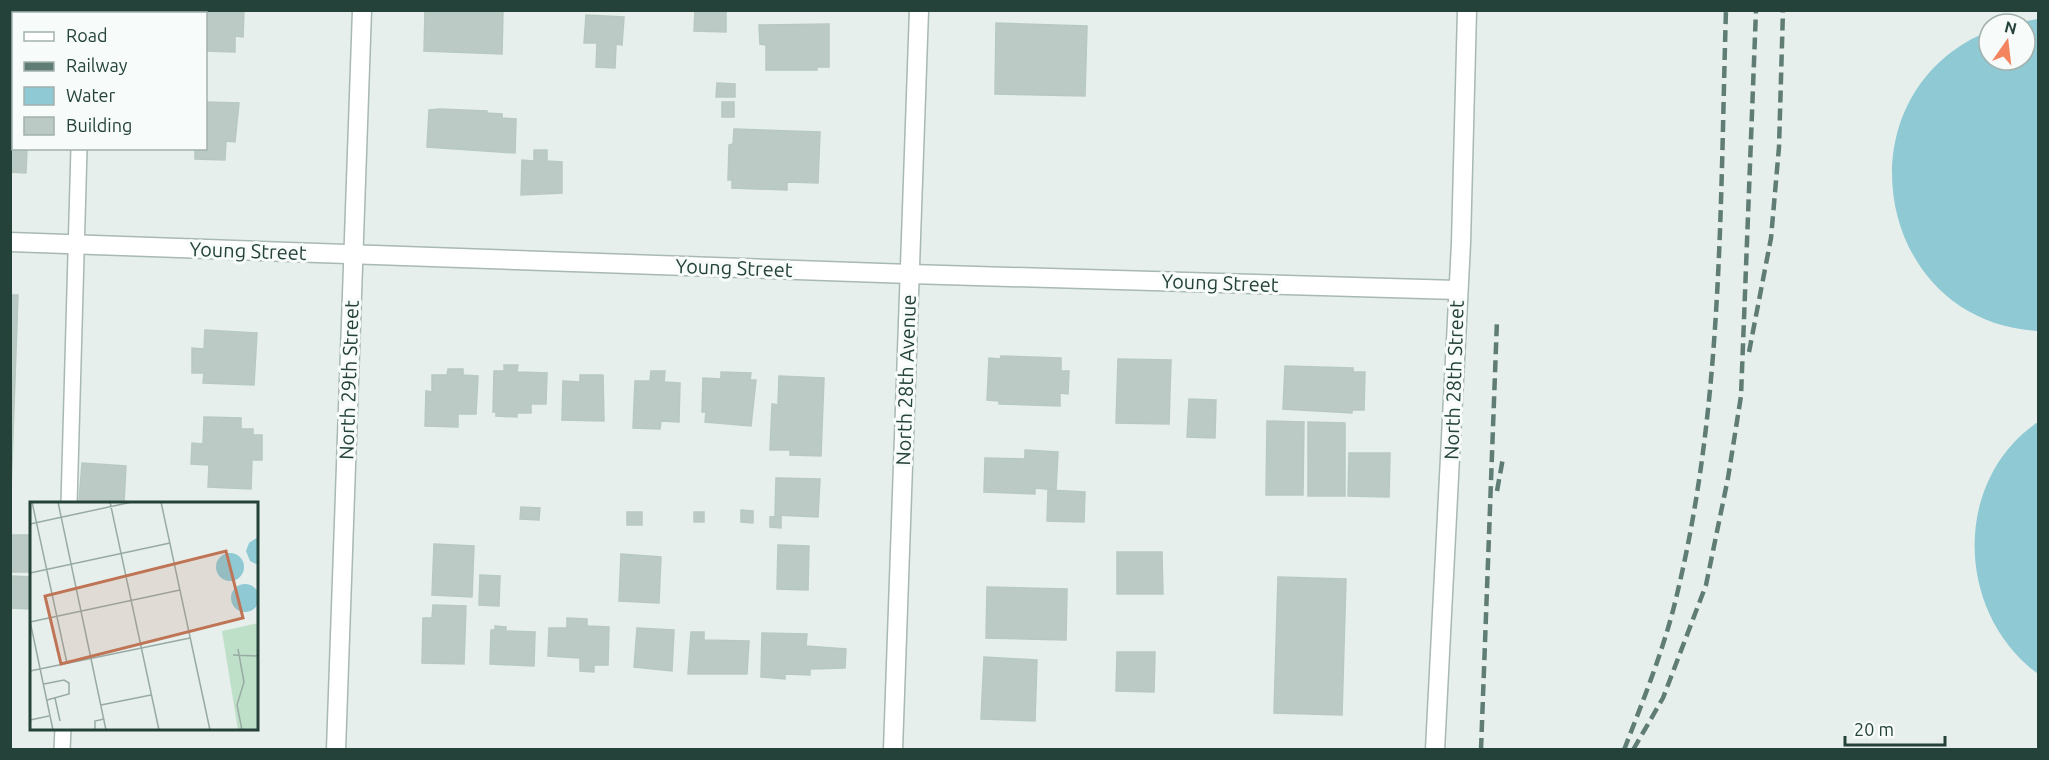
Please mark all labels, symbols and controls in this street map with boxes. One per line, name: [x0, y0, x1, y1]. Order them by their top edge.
legend: [12, 12, 207, 150]
north arrow: [1977, 12, 2037, 72]
text: N: [2003, 17, 2019, 38]
text: Road: [66, 25, 108, 45]
text: Railway: [66, 55, 128, 75]
text: Water: [66, 85, 116, 105]
text: Building: [66, 115, 132, 135]
street label: Young Street: [189, 237, 307, 264]
street label: Young Street: [675, 254, 793, 281]
street label: Young Street: [1161, 269, 1279, 296]
street label: North 28th Avenue: [891, 294, 920, 466]
street label: North 29th Street: [334, 300, 363, 460]
street label: North 28th Street: [1439, 300, 1468, 460]
inset map: [30, 502, 258, 730]
scale bar: [1845, 709, 1946, 747]
text: 20 m: [1854, 719, 1894, 739]

